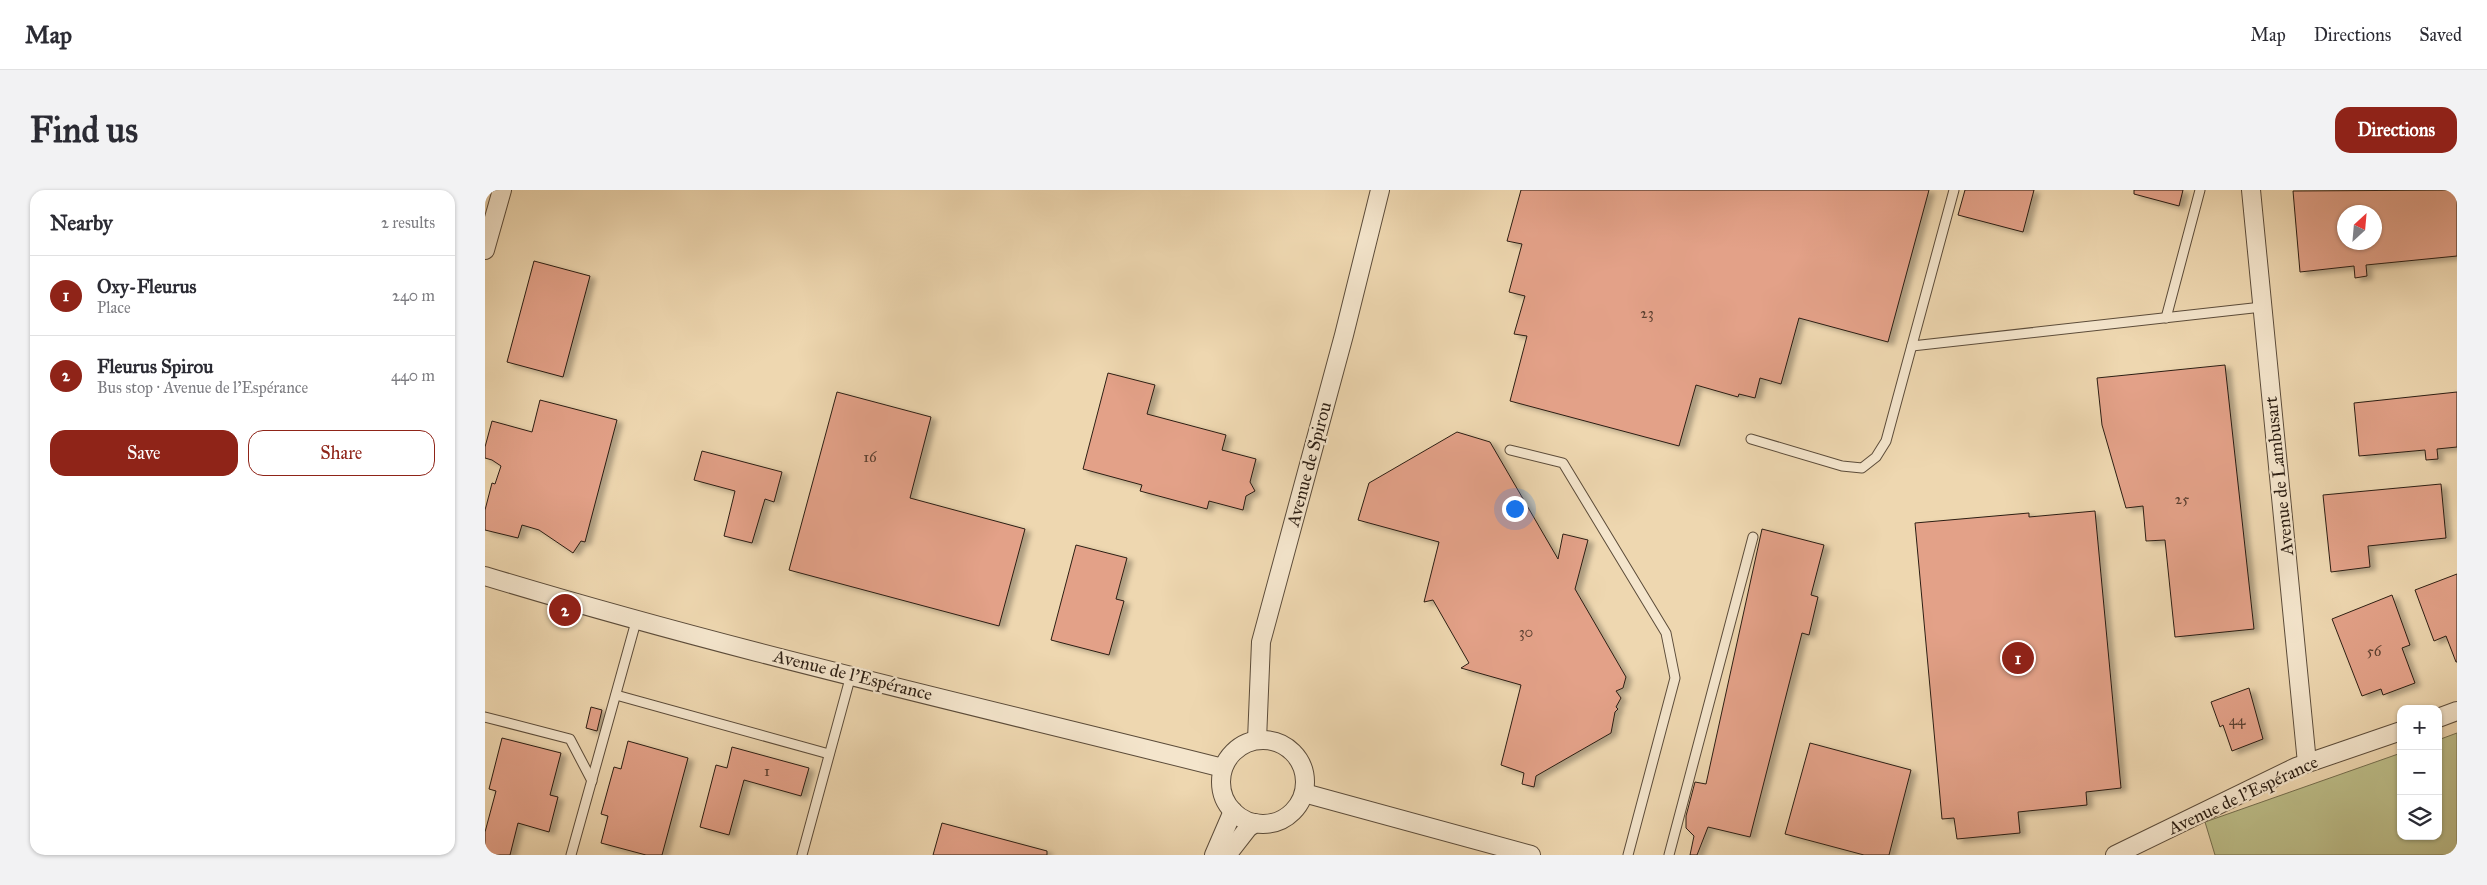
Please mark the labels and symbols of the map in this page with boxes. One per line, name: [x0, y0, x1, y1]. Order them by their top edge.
north arrow: [2337, 205, 2382, 250]
house number: 23: [1640, 304, 1654, 322]
street label: Avenue de Lambusart: [2260, 395, 2298, 558]
street label: Avenue de Spirou: [1282, 399, 1336, 530]
house number: 16: [863, 448, 878, 466]
house number: 25: [2175, 490, 2189, 508]
your location: [1502, 496, 1528, 522]
pin: 2: [549, 591, 581, 629]
house number: 30: [1519, 623, 1533, 641]
pin: 1: [2002, 639, 2034, 677]
house number: 56: [2367, 642, 2383, 660]
street label: Avenue de l'Espérance: [770, 644, 935, 705]
house number: 44: [2229, 711, 2246, 729]
street label: Avenue de l'Espérance: [2164, 751, 2321, 840]
house number: 1: [764, 762, 770, 780]

